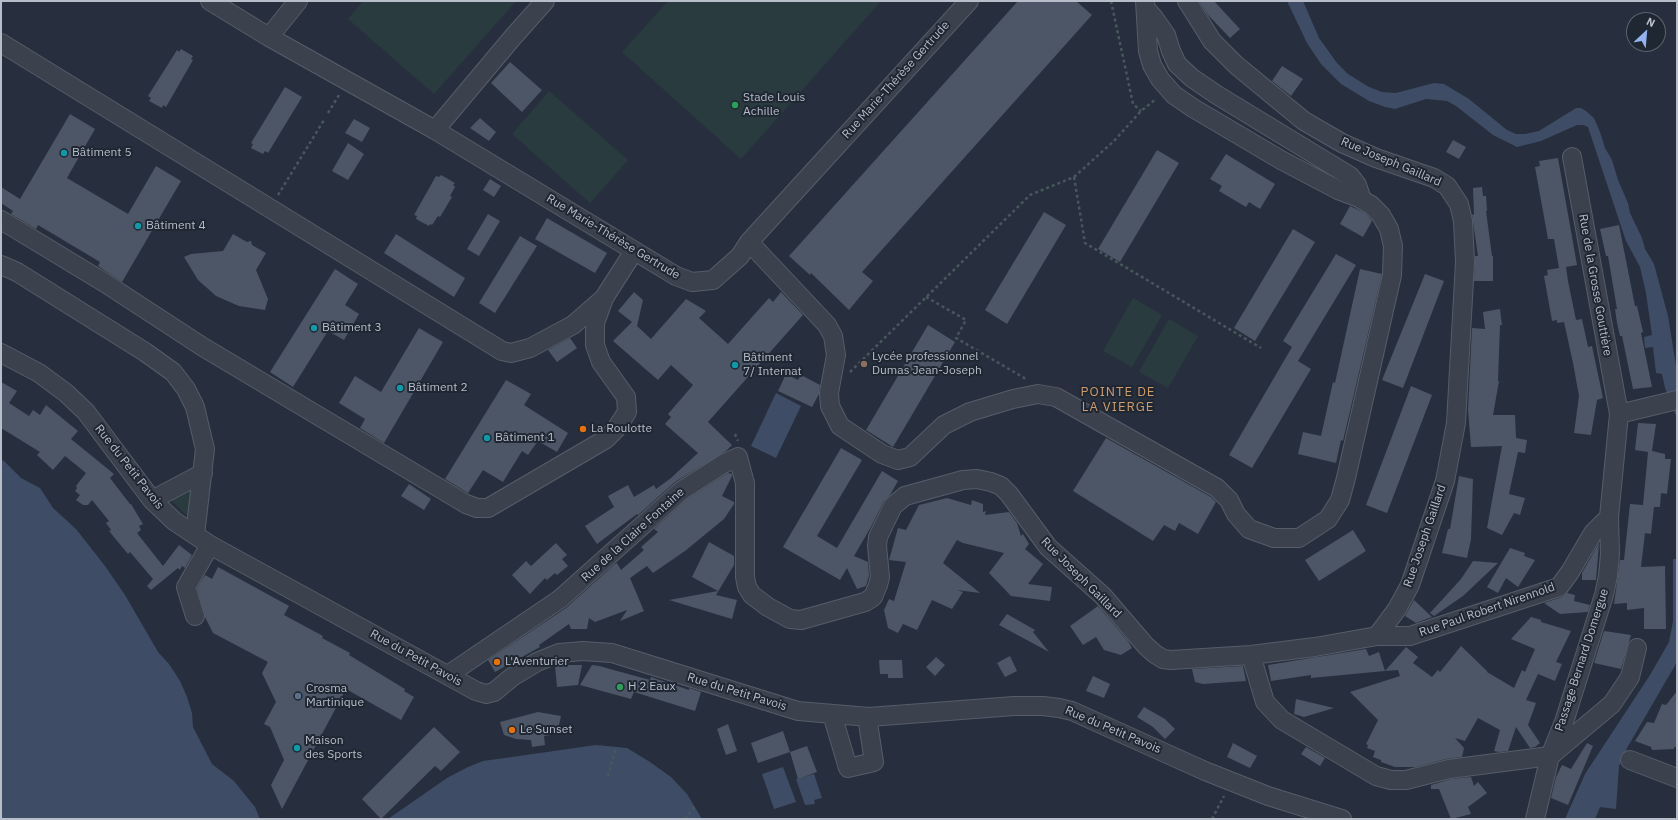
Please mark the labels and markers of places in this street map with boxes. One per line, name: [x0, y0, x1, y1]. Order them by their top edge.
place label: Stade Louis Achille: [743, 91, 805, 119]
marker: Stade Louis Achille: [730, 100, 740, 110]
place label: Bâtiment 5: [72, 146, 132, 160]
marker: Bâtiment 5: [59, 148, 69, 158]
place label: Bâtiment 4: [146, 219, 206, 233]
marker: Bâtiment 4: [133, 221, 143, 231]
place label: Bâtiment 3: [322, 321, 382, 335]
marker: Bâtiment 3: [309, 323, 319, 333]
place label: Lycée professionnel Dumas Jean-Joseph: [872, 350, 982, 378]
place label: Bâtiment 7/ Internat: [743, 351, 802, 379]
marker: Lycée professionnel Dumas Jean-Joseph: [859, 359, 869, 369]
marker: Bâtiment 7/ Internat: [730, 360, 740, 370]
place label: Bâtiment 2: [408, 381, 468, 395]
marker: Bâtiment 2: [395, 383, 405, 393]
place label: La Roulotte: [591, 422, 652, 436]
marker: La Roulotte: [578, 424, 588, 434]
place label: Bâtiment 1: [495, 431, 555, 445]
marker: Bâtiment 1: [482, 433, 492, 443]
place label: L'Aventurier: [505, 655, 569, 669]
marker: L'Aventurier: [492, 657, 502, 667]
place label: H 2 Eaux: [628, 680, 676, 694]
place label: Crosma Martinique: [306, 682, 364, 710]
marker: H 2 Eaux: [615, 682, 625, 692]
marker: Crosma Martinique: [293, 691, 303, 701]
place label: Le Sunset: [520, 723, 573, 737]
marker: Le Sunset: [507, 725, 517, 735]
place label: Maison des Sports: [305, 734, 362, 762]
marker: Maison des Sports: [292, 743, 302, 753]

